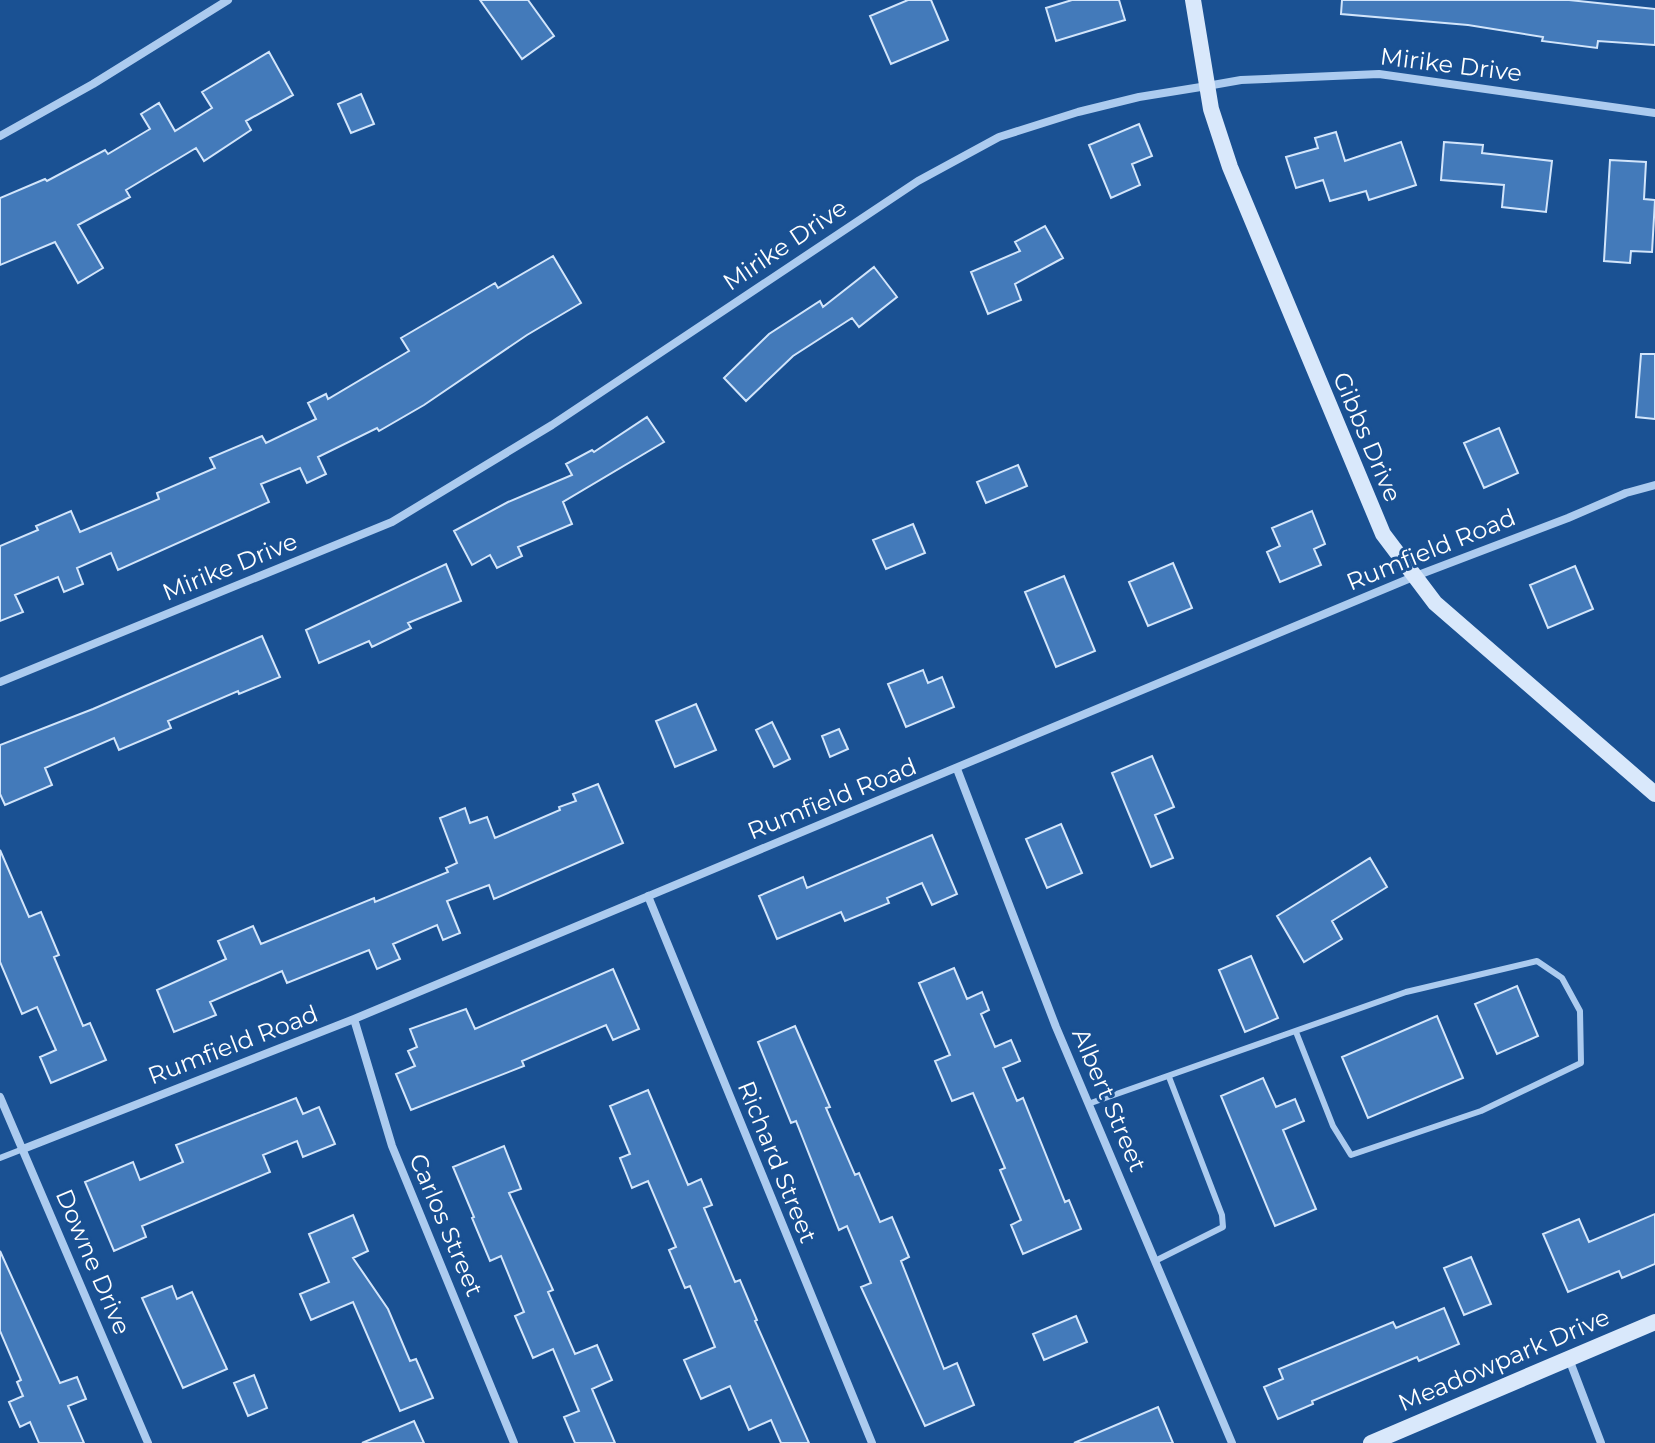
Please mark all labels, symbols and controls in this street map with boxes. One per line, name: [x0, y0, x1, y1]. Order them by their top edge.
street label: Mirike Drive: [1378, 41, 1524, 88]
street label: Mirike Drive: [717, 193, 852, 297]
street label: Gibbs Drive: [1327, 367, 1408, 506]
street label: Rumfield Road: [1342, 502, 1520, 597]
street label: Mirike Drive: [158, 526, 301, 607]
street label: Rumfield Road: [743, 751, 921, 846]
street label: Rumfield Road: [144, 999, 322, 1090]
street label: Albert Street: [1066, 1024, 1153, 1176]
street label: Richard Street: [732, 1077, 823, 1247]
street label: Carlos Street: [403, 1149, 490, 1301]
street label: Downe Drive: [50, 1185, 137, 1339]
street label: Meadowpark Drive: [1394, 1302, 1614, 1417]

